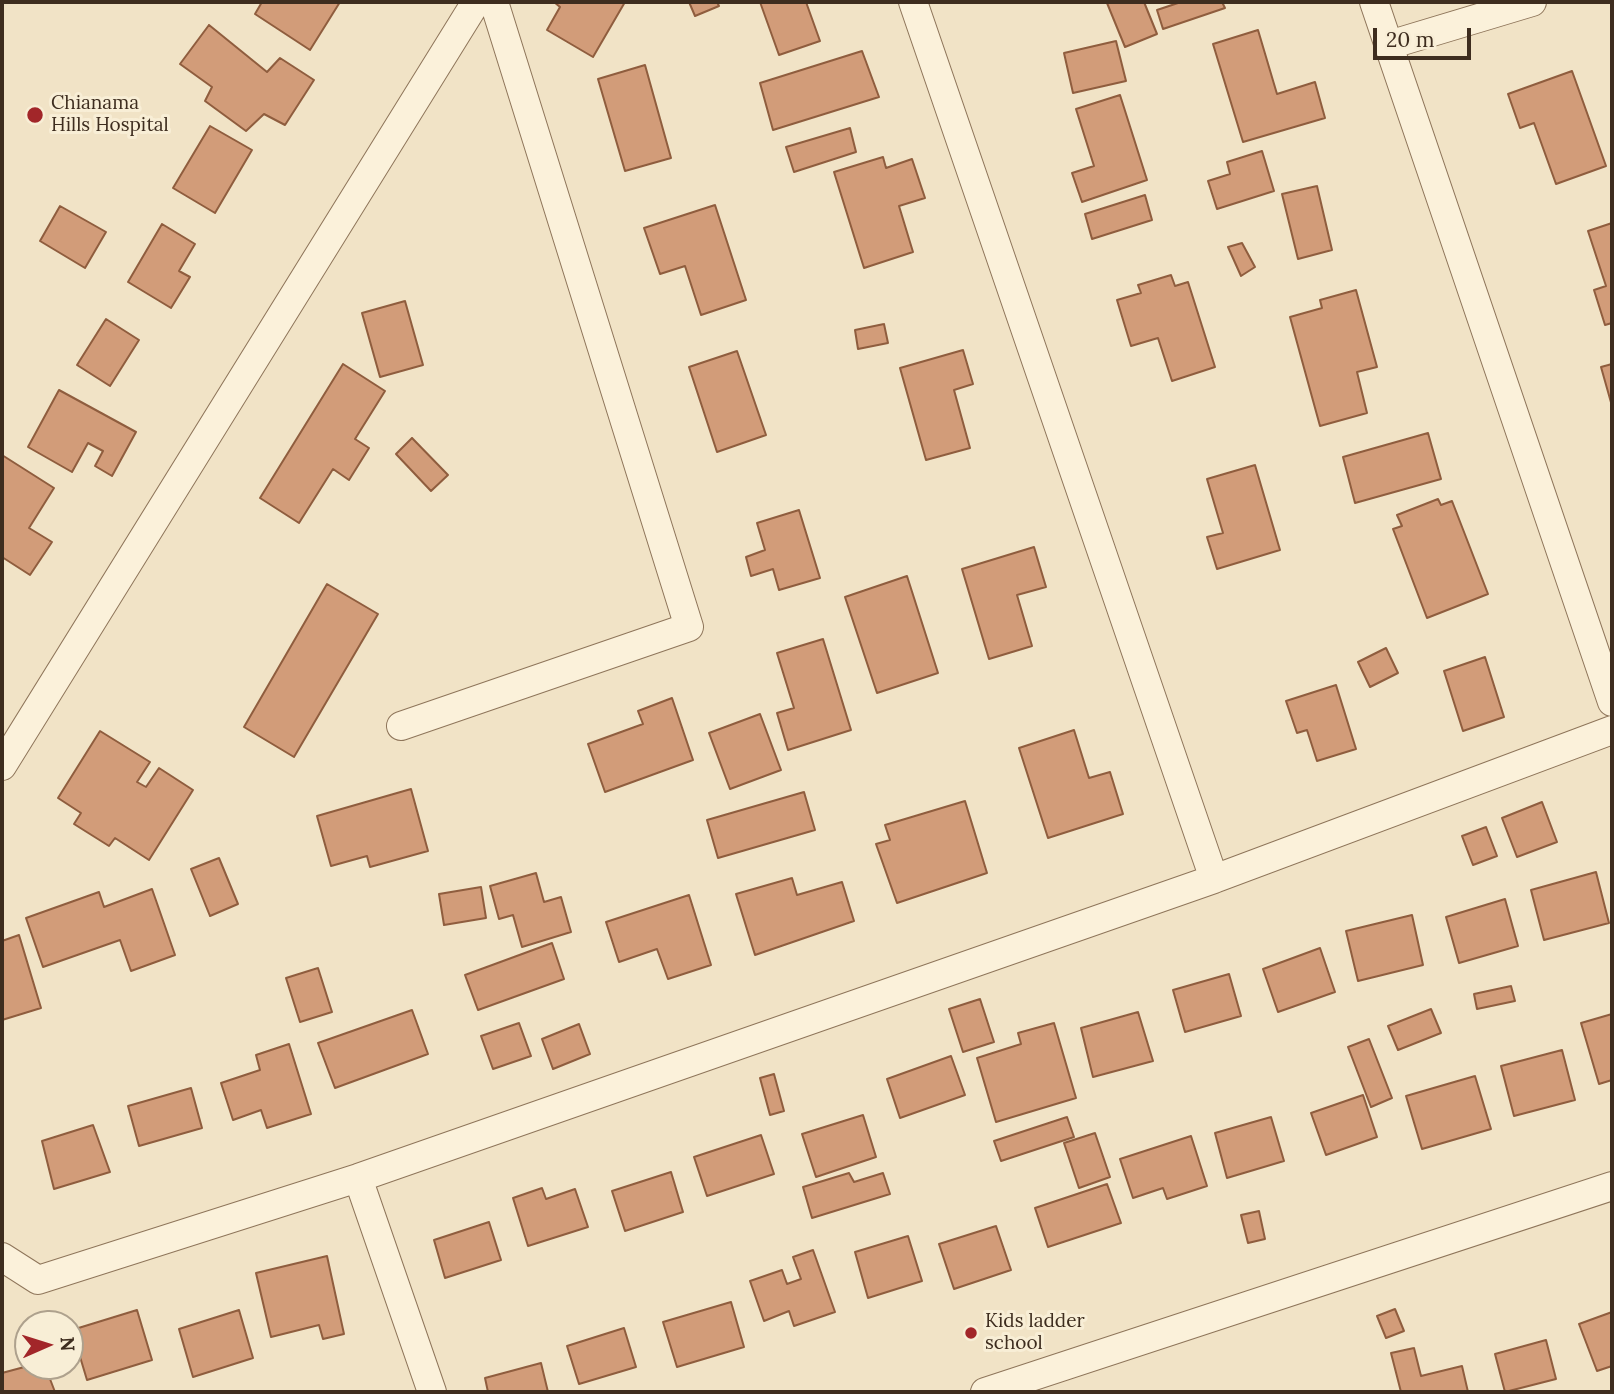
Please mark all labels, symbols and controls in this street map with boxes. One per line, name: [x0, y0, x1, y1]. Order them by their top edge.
scale bar: [1376, 14, 1474, 58]
text: 20 m: [1386, 26, 1435, 53]
place label: Chianama Hills Hospital: [51, 93, 169, 137]
marker: Chianama Hills Hospital: [25, 105, 45, 125]
north arrow: [14, 1310, 84, 1380]
place label: Kids ladder school: [985, 1311, 1085, 1355]
marker: Kids ladder school: [963, 1325, 979, 1341]
text: N: [56, 1336, 80, 1352]

